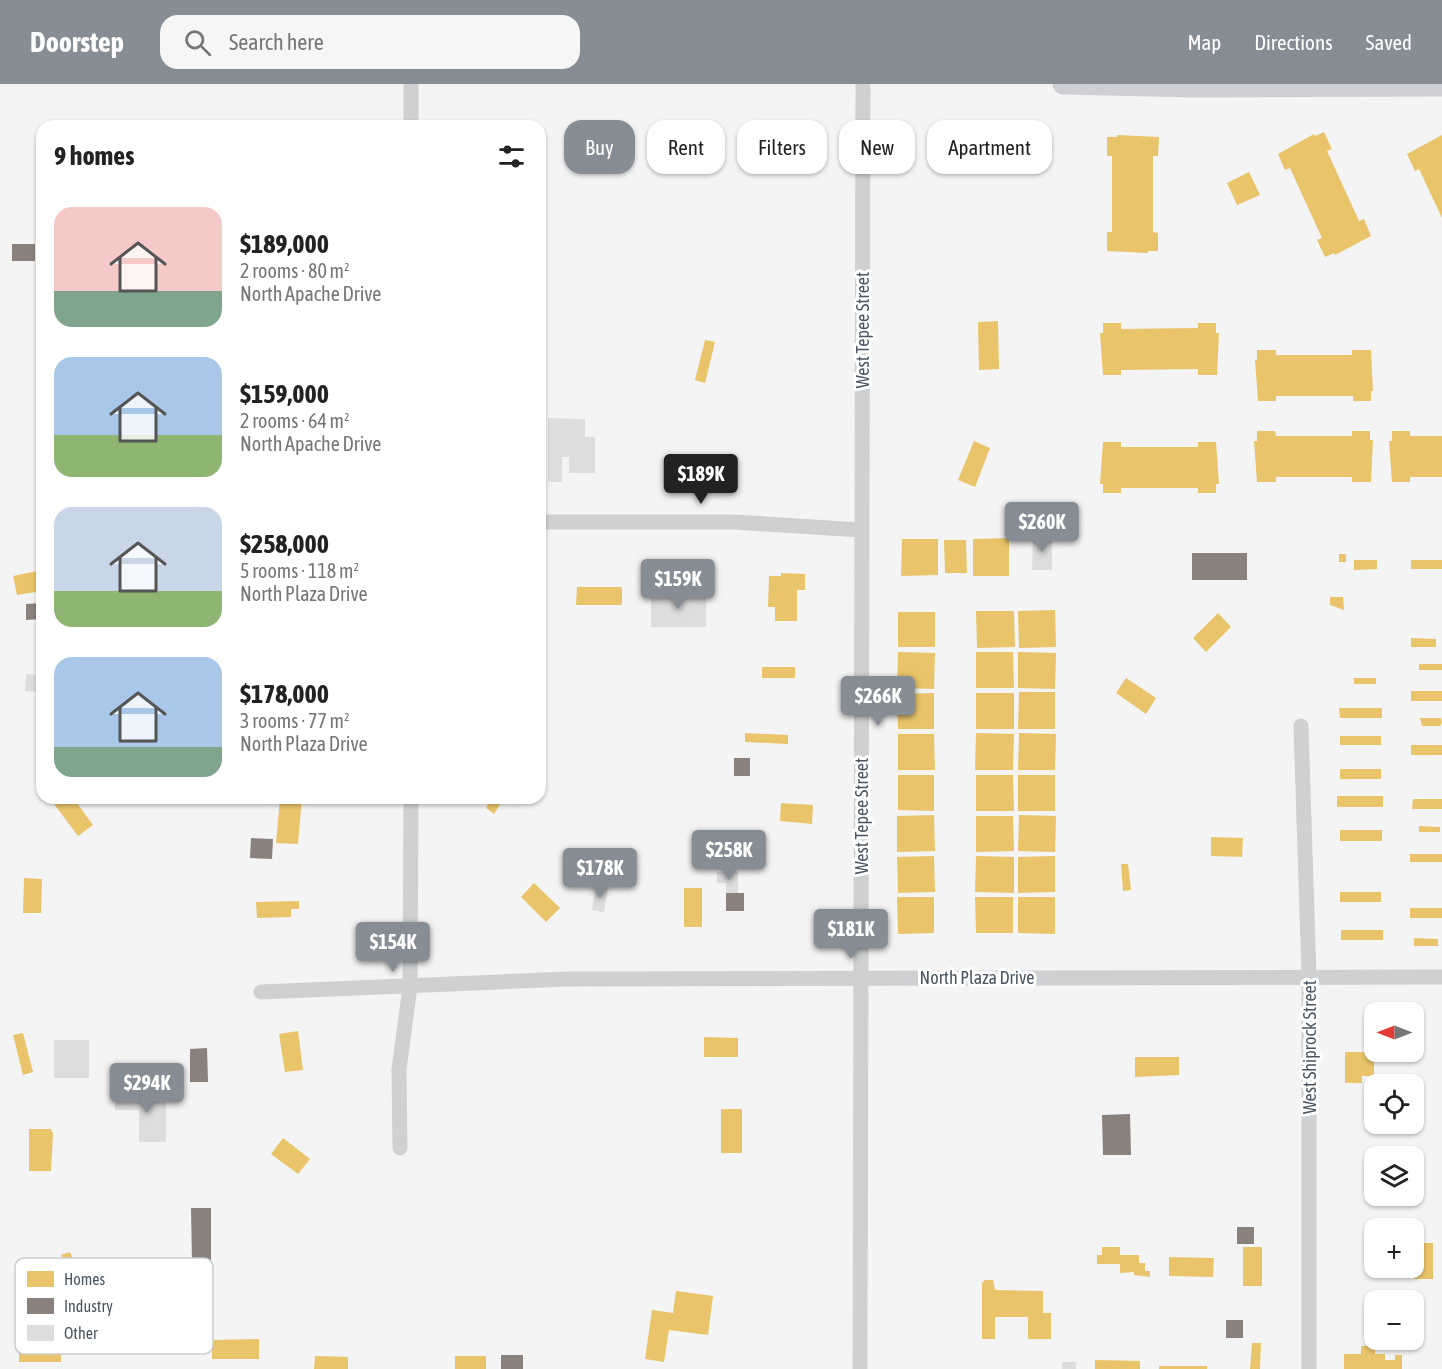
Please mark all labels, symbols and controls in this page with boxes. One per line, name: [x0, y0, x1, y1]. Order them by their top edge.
search box: [160, 15, 580, 69]
text: Doorstep: [30, 26, 124, 58]
icon: search: [181, 26, 214, 59]
text: Search here: [229, 29, 324, 55]
text: Map: [1187, 30, 1221, 54]
text: Directions: [1254, 30, 1333, 54]
text: Saved: [1366, 30, 1412, 54]
chip: Buy: [564, 120, 635, 174]
chip: Rent: [647, 120, 725, 174]
chip: Filters: [737, 120, 827, 174]
chip: New: [839, 120, 915, 174]
chip: Apartment: [927, 120, 1052, 174]
icon: filters: [495, 140, 528, 173]
text: 9 homes: [54, 141, 134, 171]
text: $189,000: [240, 229, 329, 259]
icon: home: [102, 231, 174, 303]
text: 2 rooms · 80 m²: [240, 259, 350, 282]
street label: West Tepee Street: [852, 272, 873, 388]
text: North Apache Drive: [240, 282, 381, 305]
text: $159,000: [240, 379, 329, 409]
icon: home: [102, 381, 174, 453]
text: 2 rooms · 64 m²: [240, 409, 350, 432]
text: North Apache Drive: [240, 432, 381, 455]
pin: $189K: [659, 454, 743, 505]
text: $189K: [678, 462, 724, 485]
pin: $260K: [1000, 502, 1084, 553]
text: $260K: [1019, 510, 1065, 533]
text: $258,000: [240, 529, 329, 559]
icon: home: [102, 531, 174, 603]
text: 5 rooms · 118 m²: [240, 559, 359, 582]
pin: $159K: [636, 559, 720, 610]
text: $159K: [655, 567, 701, 590]
text: North Plaza Drive: [240, 582, 368, 605]
pin: $266K: [836, 676, 920, 727]
text: $178,000: [240, 679, 329, 709]
icon: home: [102, 681, 174, 753]
text: $266K: [855, 684, 901, 707]
text: 3 rooms · 77 m²: [240, 709, 350, 732]
text: North Plaza Drive: [240, 732, 368, 755]
street label: West Tepee Street: [851, 758, 872, 874]
pin: $258K: [687, 830, 771, 881]
text: $258K: [706, 838, 752, 861]
pin: $178K: [558, 848, 642, 899]
text: $178K: [577, 856, 623, 879]
pin: $181K: [809, 909, 893, 960]
text: $181K: [828, 917, 874, 940]
pin: $154K: [351, 922, 435, 973]
text: $154K: [370, 930, 416, 953]
street label: North Plaza Drive: [920, 967, 1034, 988]
street label: West Shiprock Street: [1299, 980, 1320, 1114]
north arrow: [1364, 1002, 1424, 1062]
map controls: [1364, 1002, 1424, 1350]
pin: $294K: [105, 1063, 189, 1114]
text: $294K: [124, 1071, 170, 1094]
button: locate: [1364, 1074, 1424, 1134]
button: layers: [1364, 1146, 1424, 1206]
button: +: [1364, 1218, 1424, 1278]
legend: [15, 1258, 213, 1354]
text: Homes: [64, 1270, 106, 1288]
button: −: [1364, 1290, 1424, 1350]
text: Industry: [64, 1297, 113, 1316]
text: Other: [64, 1324, 98, 1342]

